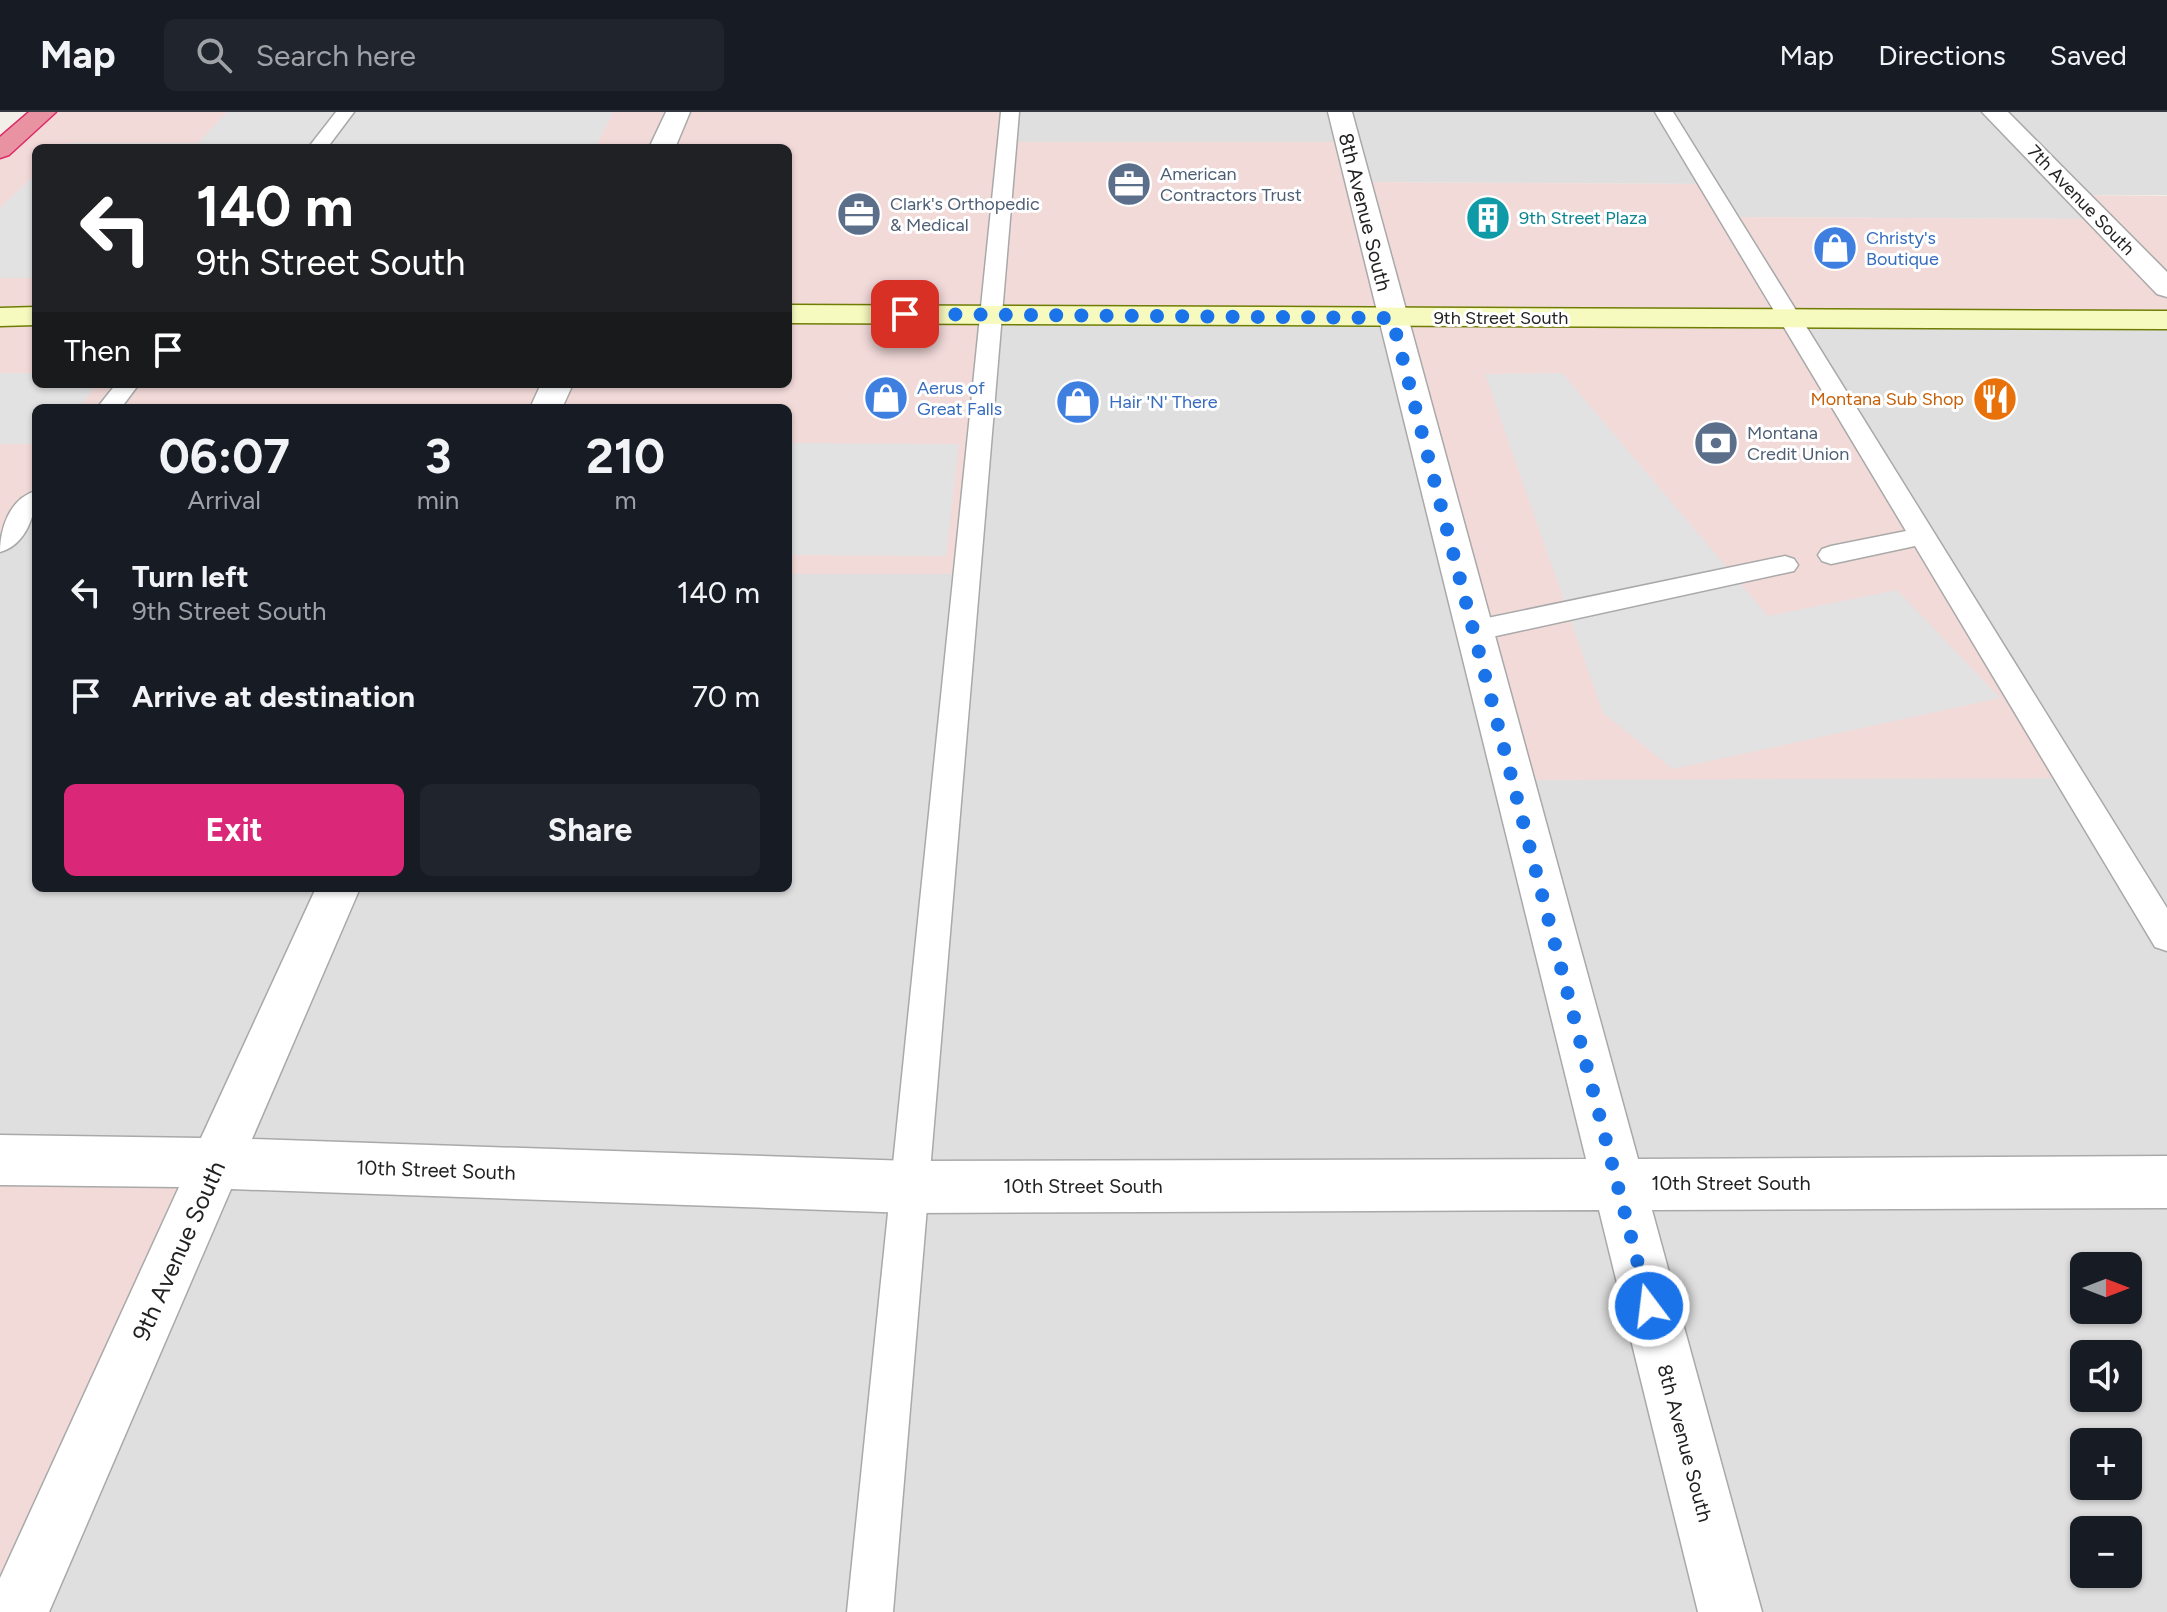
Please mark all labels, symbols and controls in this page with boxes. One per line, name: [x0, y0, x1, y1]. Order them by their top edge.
search box: [164, 19, 724, 91]
text: Map: [40, 32, 116, 78]
icon: search: [192, 33, 236, 77]
text: Search here: [256, 37, 416, 74]
text: Map: [1780, 38, 1834, 72]
text: Directions: [1878, 38, 2006, 72]
text: Saved: [2050, 38, 2127, 72]
street label: 8th Avenue South: [1334, 130, 1396, 294]
street label: 7th Avenue South: [2023, 140, 2139, 260]
office icon: American Contractors Trust: [1105, 160, 1153, 208]
place label: American Contractors Trust: [1160, 163, 1302, 206]
text: 140 m: [196, 173, 354, 240]
icon: left: [64, 176, 168, 280]
office icon: Clark's Orthopedic & Medical: [835, 190, 883, 238]
place label: Clark's Orthopedic & Medical: [890, 193, 1040, 236]
building icon: 9th Street Plaza: [1464, 194, 1512, 242]
place label: 9th Street Plaza: [1519, 207, 1647, 229]
shop icon: Christy's Boutique: [1811, 224, 1859, 272]
place label: Christy's Boutique: [1866, 227, 1939, 270]
text: 9th Street South: [196, 241, 465, 284]
pin: [871, 280, 939, 348]
icon: arrive: [883, 292, 927, 336]
street label: 9th Street South: [1434, 307, 1568, 329]
icon: arrive: [146, 328, 190, 372]
text: Then: [64, 332, 130, 369]
shop icon: Aerus of Great Falls: [862, 374, 910, 422]
restaurant icon: Montana Sub Shop: [1971, 375, 2019, 423]
place label: Aerus of Great Falls: [917, 377, 1002, 420]
shop icon: Hair 'N' There: [1054, 378, 1102, 426]
place label: Montana Sub Shop: [1810, 388, 1964, 410]
place label: Hair 'N' There: [1109, 391, 1218, 413]
bank icon: Montana Credit Union: [1692, 419, 1740, 467]
place label: Montana Credit Union: [1747, 422, 1849, 465]
text: 06:07: [159, 427, 290, 485]
text: 3: [425, 427, 451, 485]
text: 210: [586, 427, 665, 485]
text: Arrival: [188, 484, 261, 516]
text: min: [417, 484, 459, 516]
text: m: [615, 484, 637, 516]
text: Turn left: [132, 558, 249, 595]
icon: left: [64, 570, 108, 614]
text: 140 m: [677, 574, 760, 611]
text: 9th Street South: [132, 595, 327, 627]
icon: arrive: [64, 674, 108, 718]
text: Arrive at destination: [132, 678, 415, 715]
text: 70 m: [692, 678, 760, 715]
button: Exit: [64, 784, 404, 876]
button: Share: [420, 784, 760, 876]
street label: 10th Street South: [356, 1155, 516, 1185]
street label: 9th Avenue South: [126, 1156, 231, 1345]
street label: 10th Street South: [1651, 1171, 1811, 1195]
street label: 10th Street South: [1003, 1174, 1163, 1198]
north arrow: [2070, 1252, 2142, 1324]
map controls: [2070, 1252, 2142, 1588]
position arrow: [1607, 1264, 1691, 1348]
button: sound: [2070, 1340, 2142, 1412]
street label: 8th Avenue South: [1652, 1362, 1718, 1524]
button: +: [2070, 1428, 2142, 1500]
button: −: [2070, 1516, 2142, 1588]

